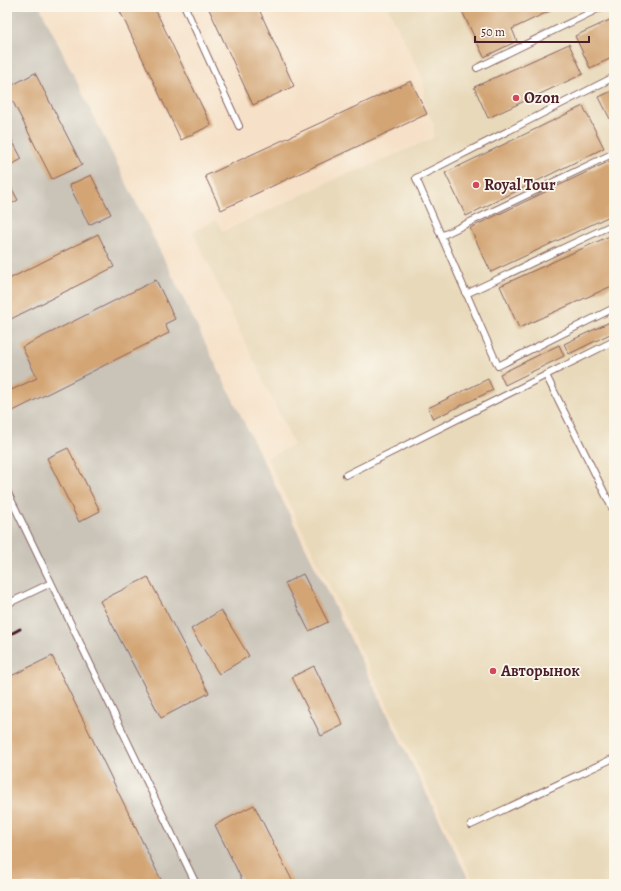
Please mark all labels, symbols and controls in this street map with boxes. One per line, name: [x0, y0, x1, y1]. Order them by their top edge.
scale bar: [475, 18, 589, 44]
text: 50 m: [481, 24, 505, 40]
place label: Ozon: [524, 87, 559, 109]
marker: Ozon: [511, 93, 521, 103]
place label: Royal Tour: [484, 174, 556, 196]
marker: Royal Tour: [471, 180, 481, 190]
place label: Авторынок: [500, 660, 580, 682]
marker: Авторынок: [488, 666, 498, 676]

